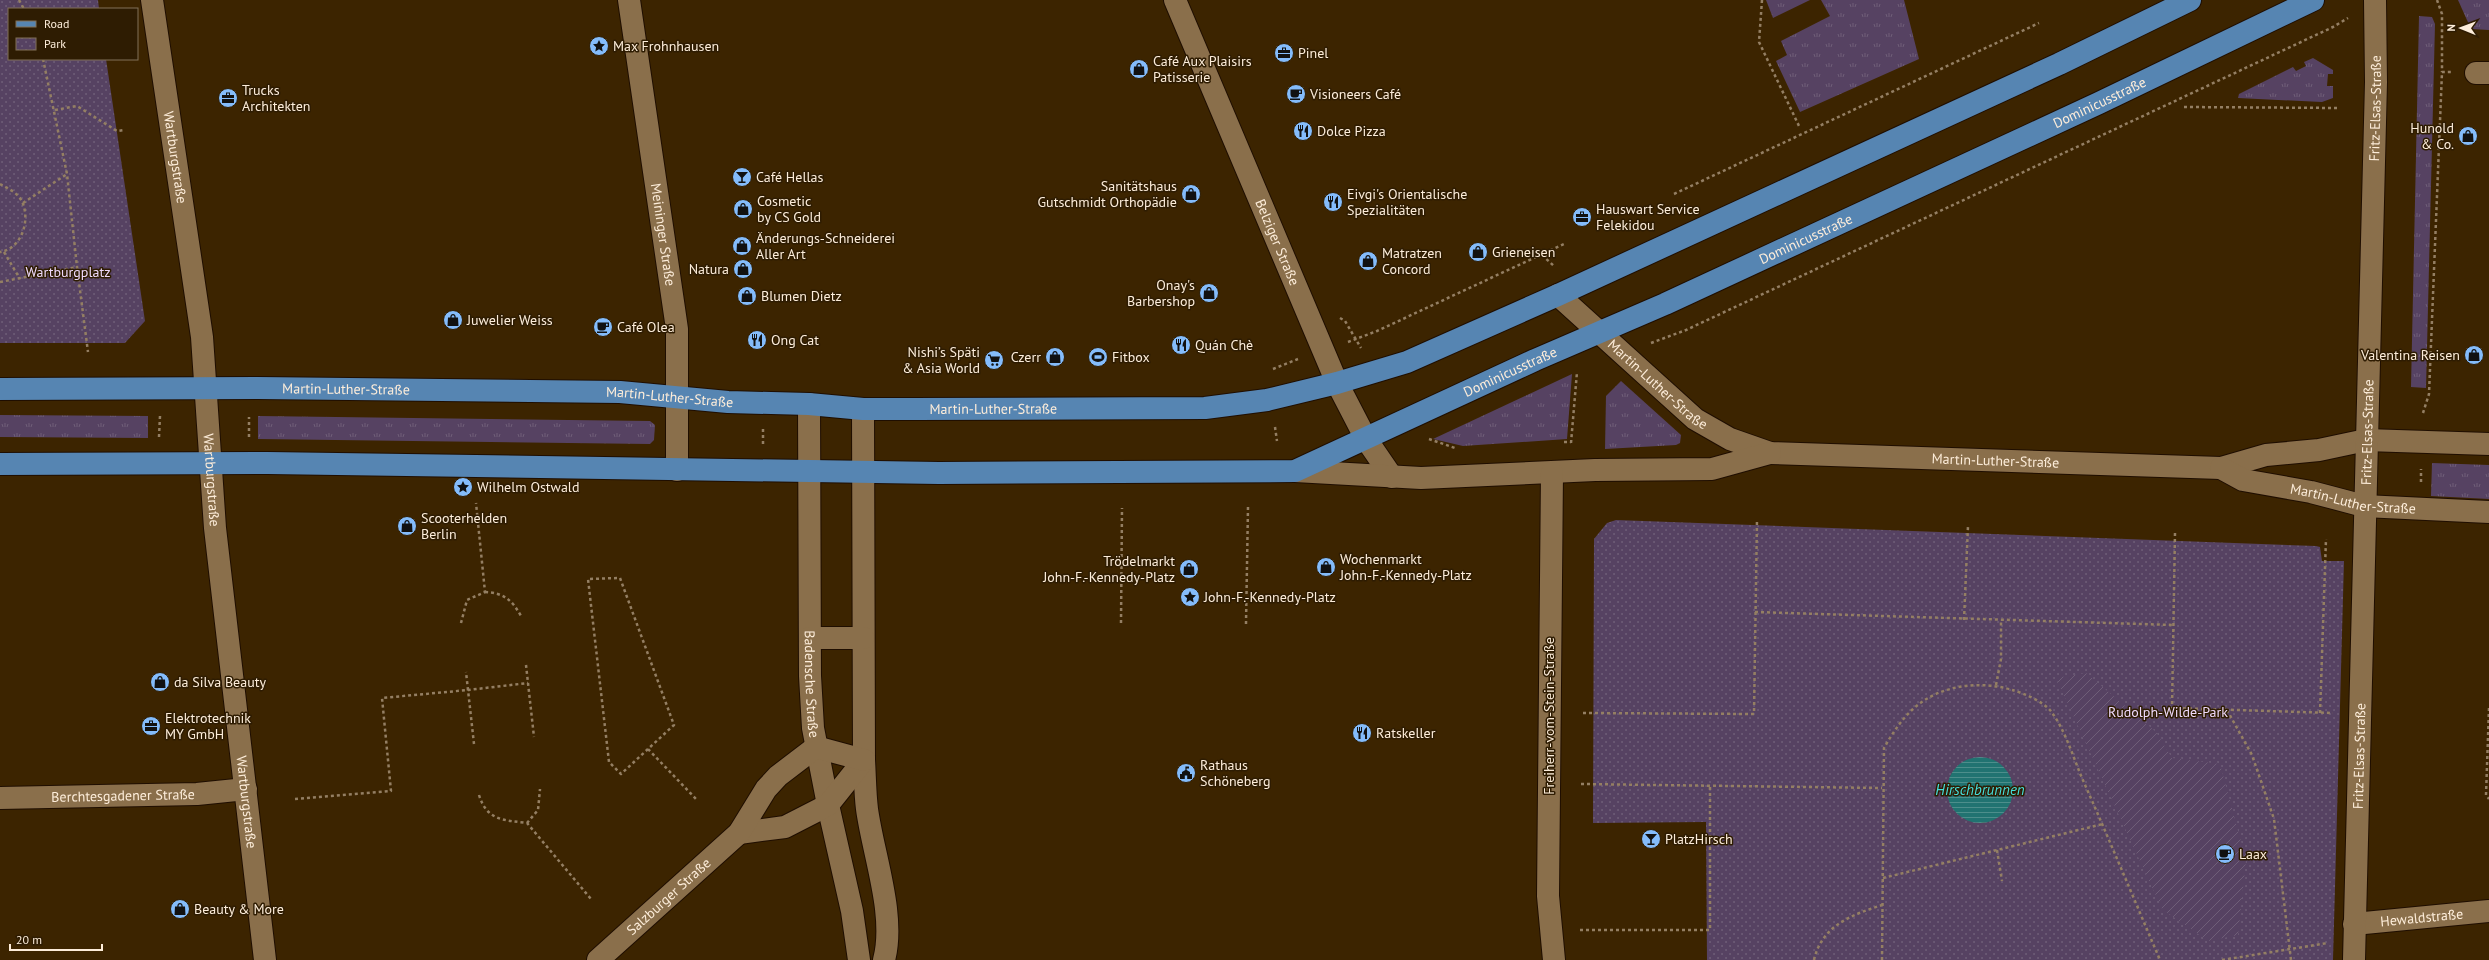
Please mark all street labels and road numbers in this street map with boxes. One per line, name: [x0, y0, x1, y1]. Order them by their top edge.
street label: Fritz-Elsas-Straße: [2365, 55, 2385, 161]
street label: Dominicusstraße: [2050, 73, 2149, 132]
street label: Wartburgstraße: [160, 110, 191, 205]
street label: Meininger Straße: [647, 182, 680, 287]
street label: Belziger Straße: [1251, 196, 1304, 288]
street label: Dominicusstraße: [1756, 210, 1855, 268]
street label: Martin-Luther-Straße: [1604, 335, 1711, 433]
street label: Dominicusstraße: [1460, 343, 1560, 401]
street label: Martin-Luther-Straße: [282, 379, 410, 399]
street label: Fritz-Elsas-Straße: [2357, 379, 2378, 485]
street label: Martin-Luther-Straße: [606, 383, 734, 411]
street label: Martin-Luther-Straße: [929, 400, 1057, 418]
street label: Wartburgstraße: [200, 433, 224, 527]
street label: Martin-Luther-Straße: [1931, 449, 2059, 472]
street label: Martin-Luther-Straße: [2289, 479, 2416, 517]
street label: Badensche Straße: [801, 630, 824, 739]
street label: Freiherr-vom-Stein-Straße: [1540, 637, 1558, 795]
street label: Fritz-Elsas-Straße: [2349, 703, 2369, 809]
street label: Wartburgstraße: [232, 755, 261, 849]
street label: Berchtesgadener Straße: [51, 785, 195, 806]
street label: Salzburger Straße: [623, 854, 714, 939]
street label: Hewaldstraße: [2379, 905, 2464, 930]

